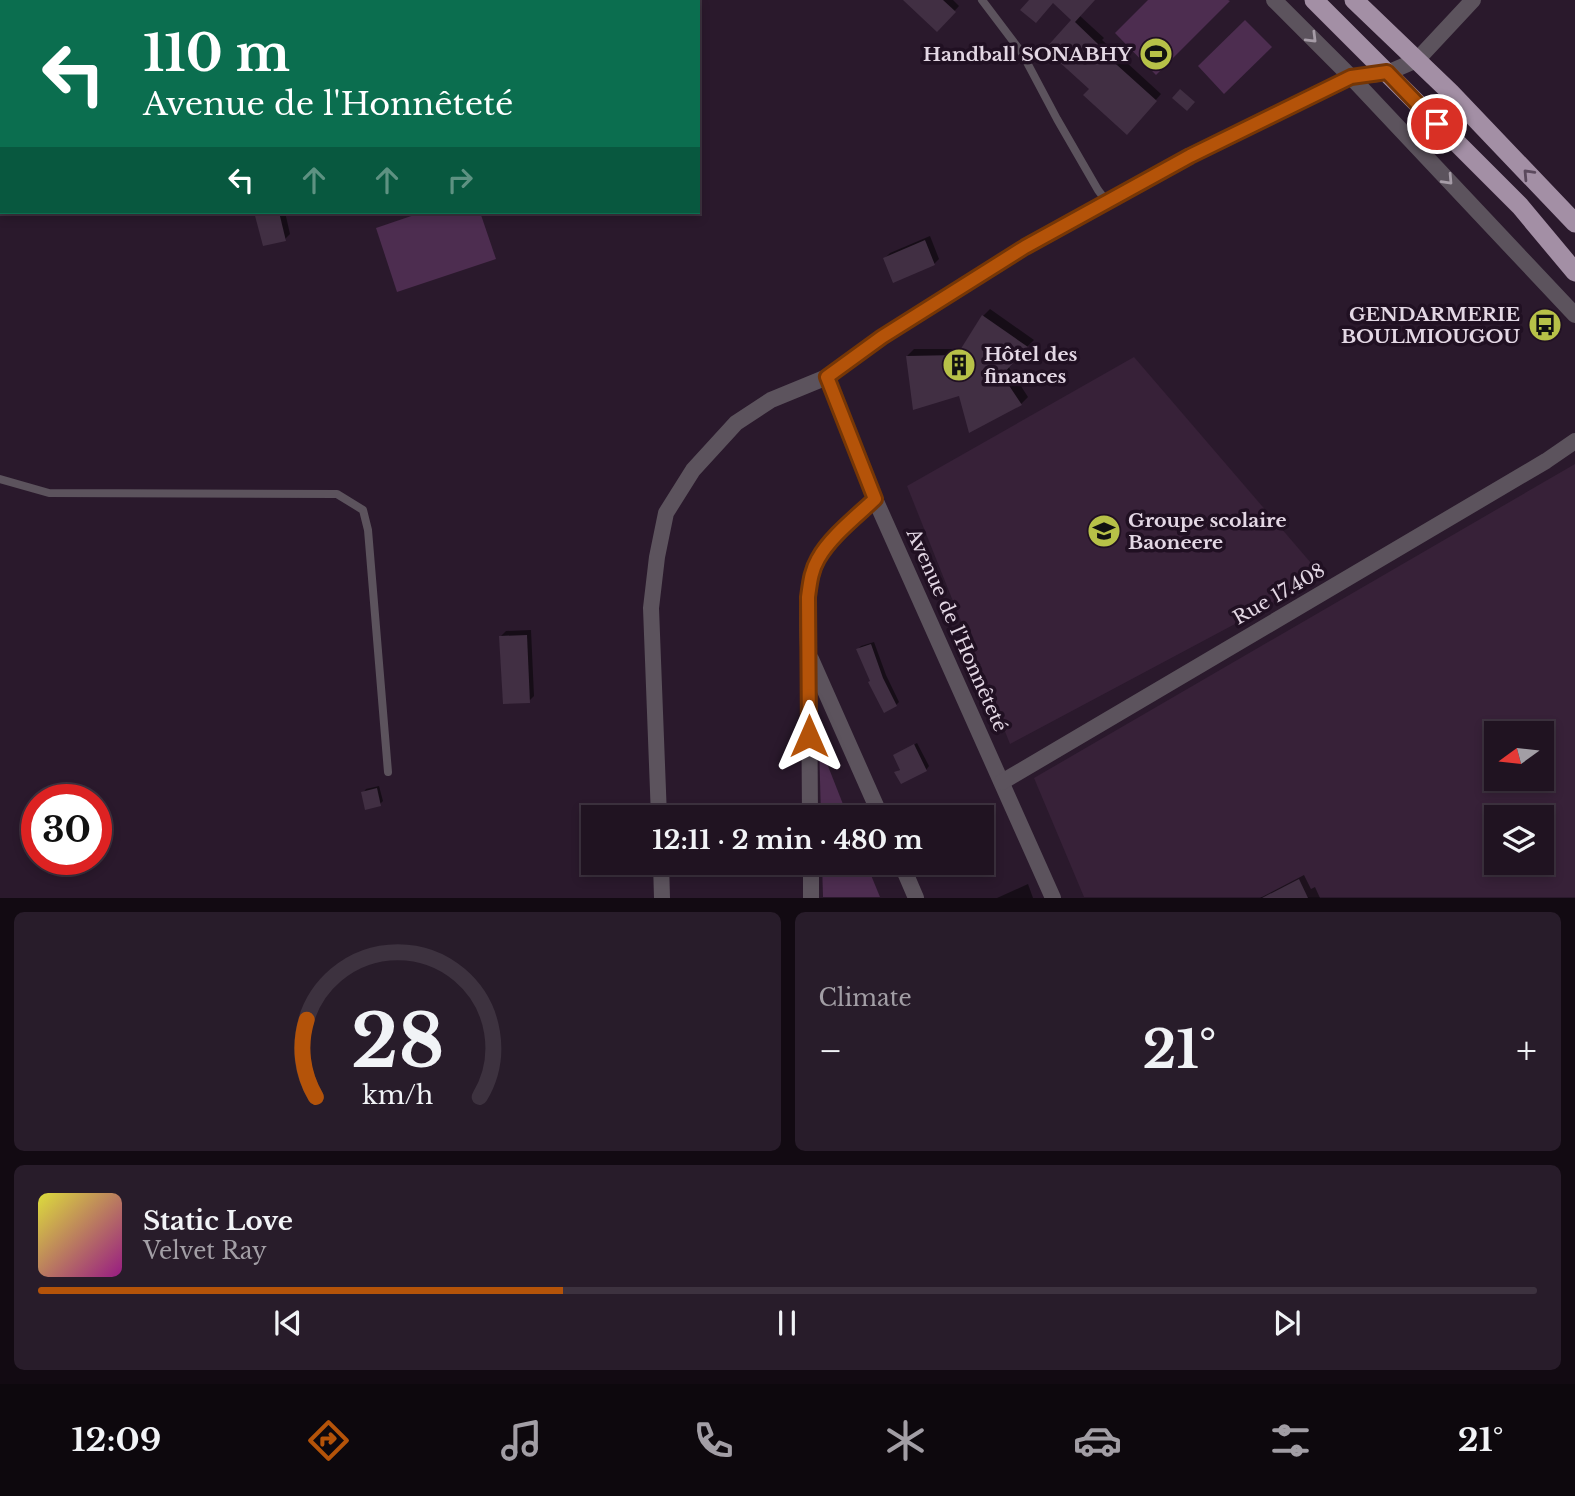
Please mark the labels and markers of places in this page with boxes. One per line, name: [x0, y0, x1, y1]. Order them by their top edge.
sports icon: Handball SONABHY: [1137, 35, 1175, 73]
place label: Handball SONABHY: [923, 43, 1133, 66]
pin: [1407, 94, 1467, 154]
place label: GENDARMERIE BOULMIOUGOU: [1341, 303, 1520, 348]
bus stop icon: GENDARMERIE BOULMIOUGOU: [1526, 306, 1564, 344]
place label: Hôtel des finances: [984, 343, 1078, 388]
building icon: Hôtel des finances: [940, 346, 978, 384]
place label: Groupe scolaire Baoneere: [1128, 509, 1287, 554]
school or university icon: Groupe scolaire Baoneere: [1085, 512, 1123, 550]

